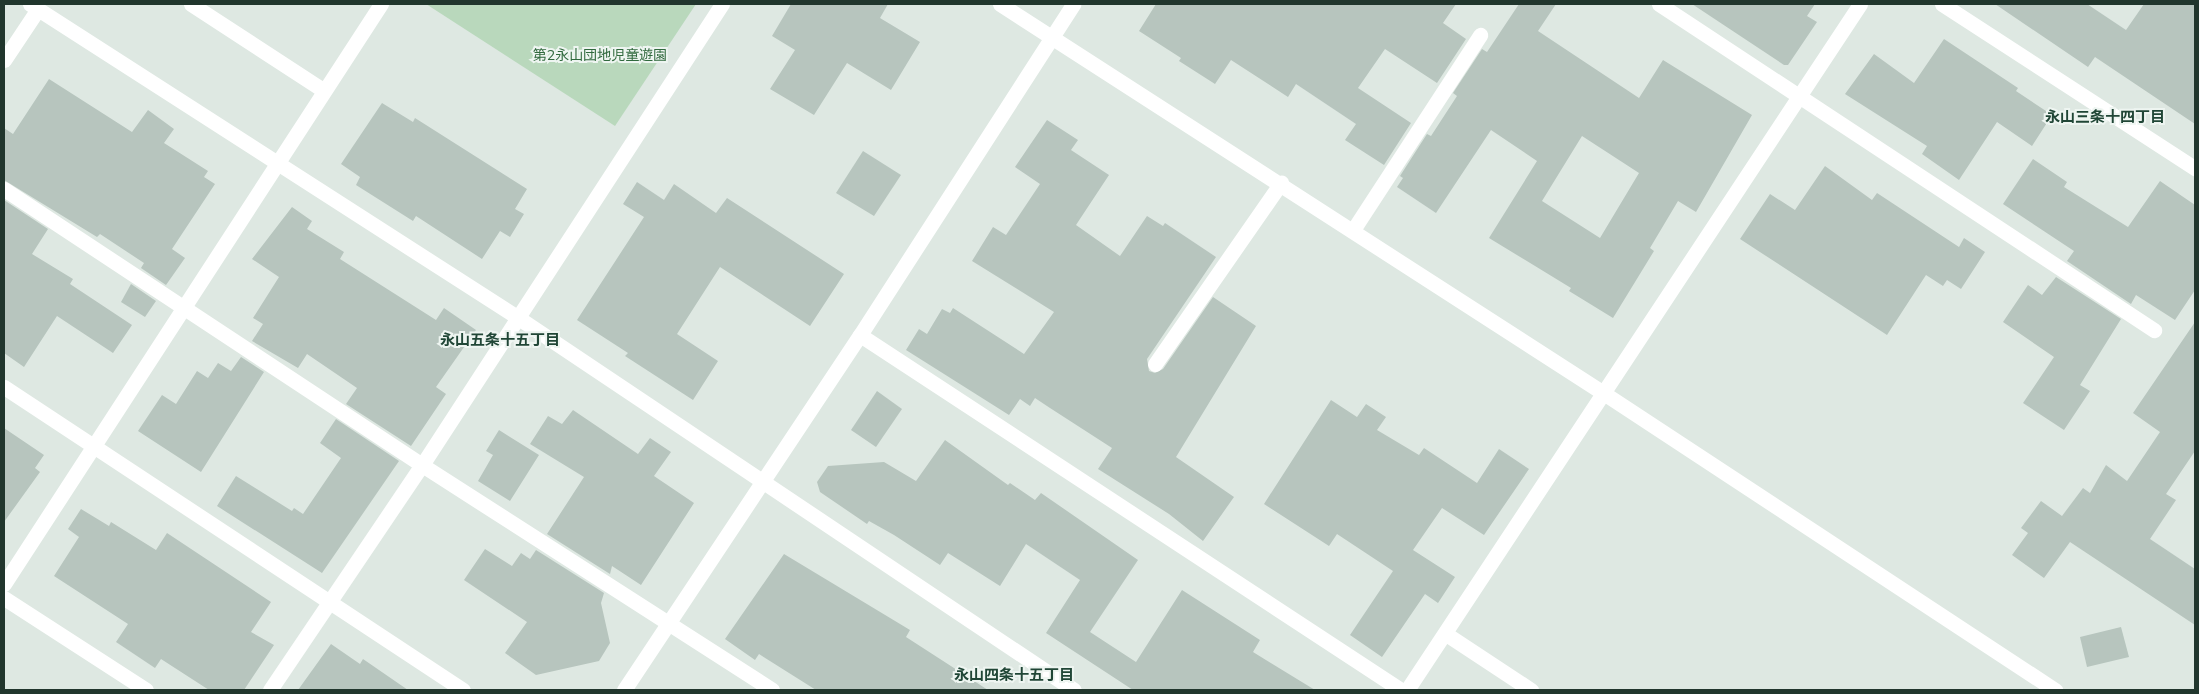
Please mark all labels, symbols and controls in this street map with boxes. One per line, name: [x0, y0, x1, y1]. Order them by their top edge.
park label: 第2永山団地児童遊園: [533, 47, 667, 63]
district label: 永山三条十四丁目: [2045, 108, 2165, 126]
district label: 永山五条十五丁目: [440, 331, 560, 349]
district label: 永山四条十五丁目: [954, 666, 1074, 684]

